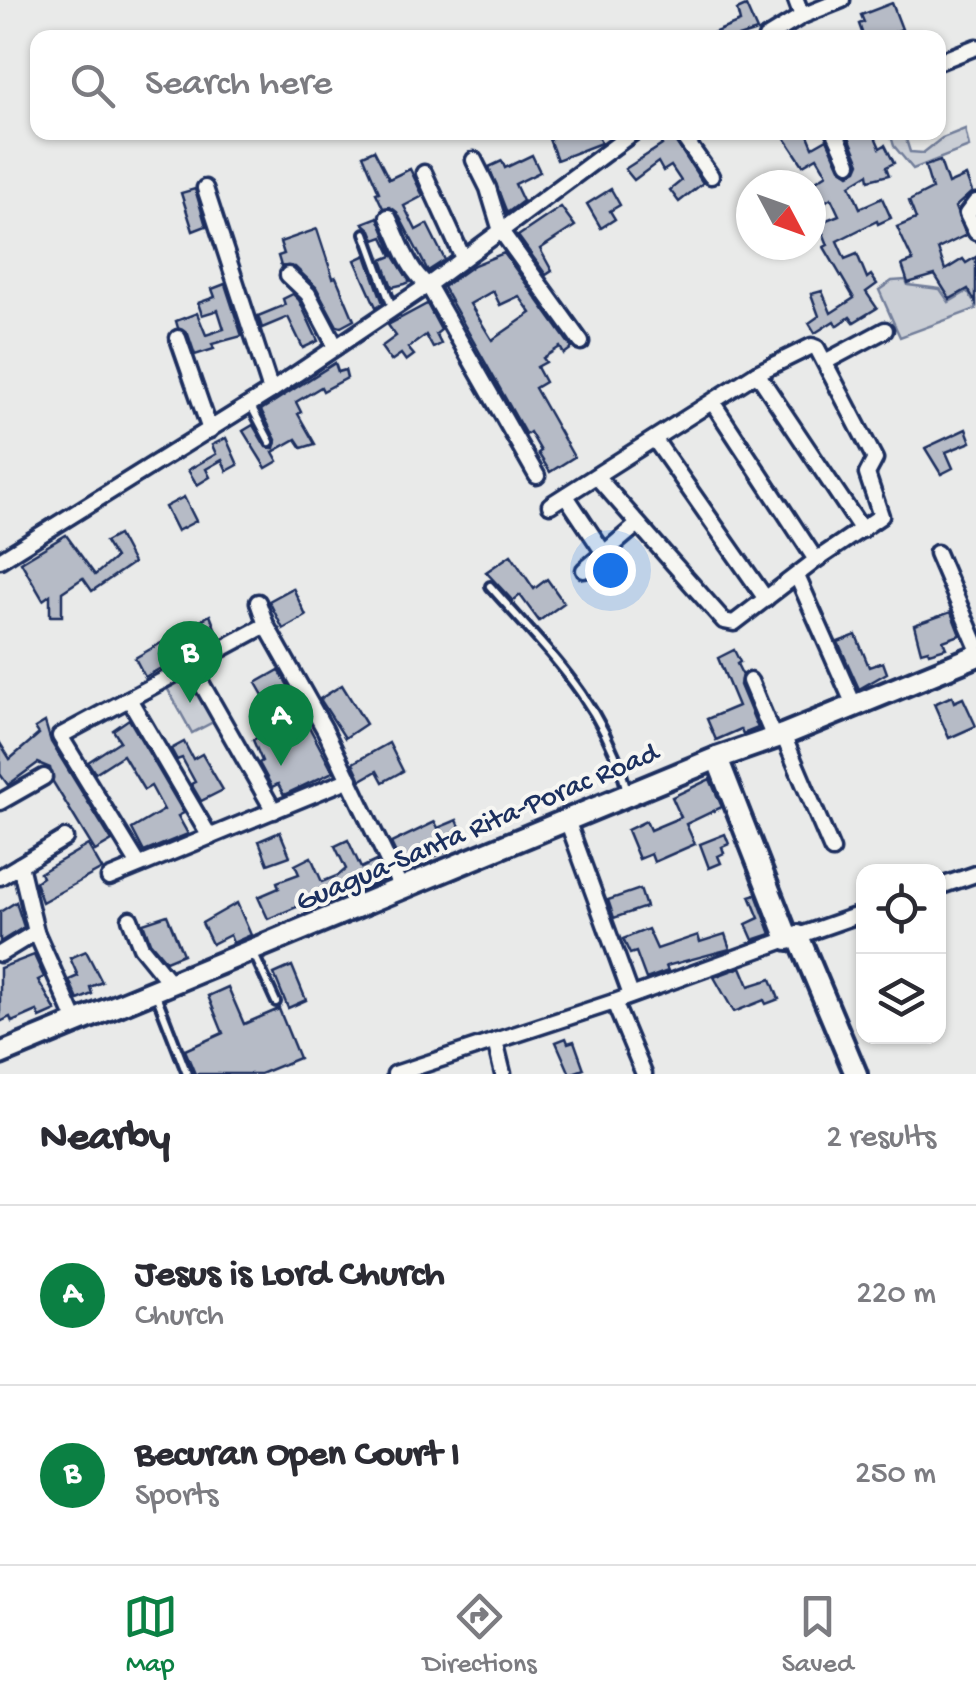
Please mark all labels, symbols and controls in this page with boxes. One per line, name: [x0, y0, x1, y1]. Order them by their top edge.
search box: [30, 30, 946, 140]
icon: search: [65, 58, 120, 113]
text: Search here: [145, 63, 332, 107]
north arrow: [736, 170, 826, 260]
your location: [585, 545, 636, 596]
pin: B: [158, 620, 222, 703]
pin: A: [248, 684, 314, 766]
street label: Guagua-Santa Rita-Porac Road: [291, 736, 667, 922]
map controls: [856, 864, 946, 1044]
button: locate: [856, 864, 946, 954]
button: layers: [856, 954, 946, 1044]
text: Nearby: [40, 1115, 170, 1164]
text: 2 results: [826, 1120, 936, 1158]
text: Jesus is Lord Church: [135, 1254, 445, 1298]
text: A: [63, 1276, 82, 1314]
text: 220 m: [856, 1276, 936, 1314]
text: Church: [135, 1298, 224, 1336]
text: Becuran Open Court I: [135, 1434, 460, 1478]
text: B: [64, 1456, 81, 1494]
text: 250 m: [855, 1456, 936, 1494]
text: Sports: [135, 1478, 218, 1516]
tab: Map: [123, 1589, 178, 1682]
tab: Directions: [423, 1589, 537, 1682]
tab: Saved: [782, 1589, 853, 1682]

